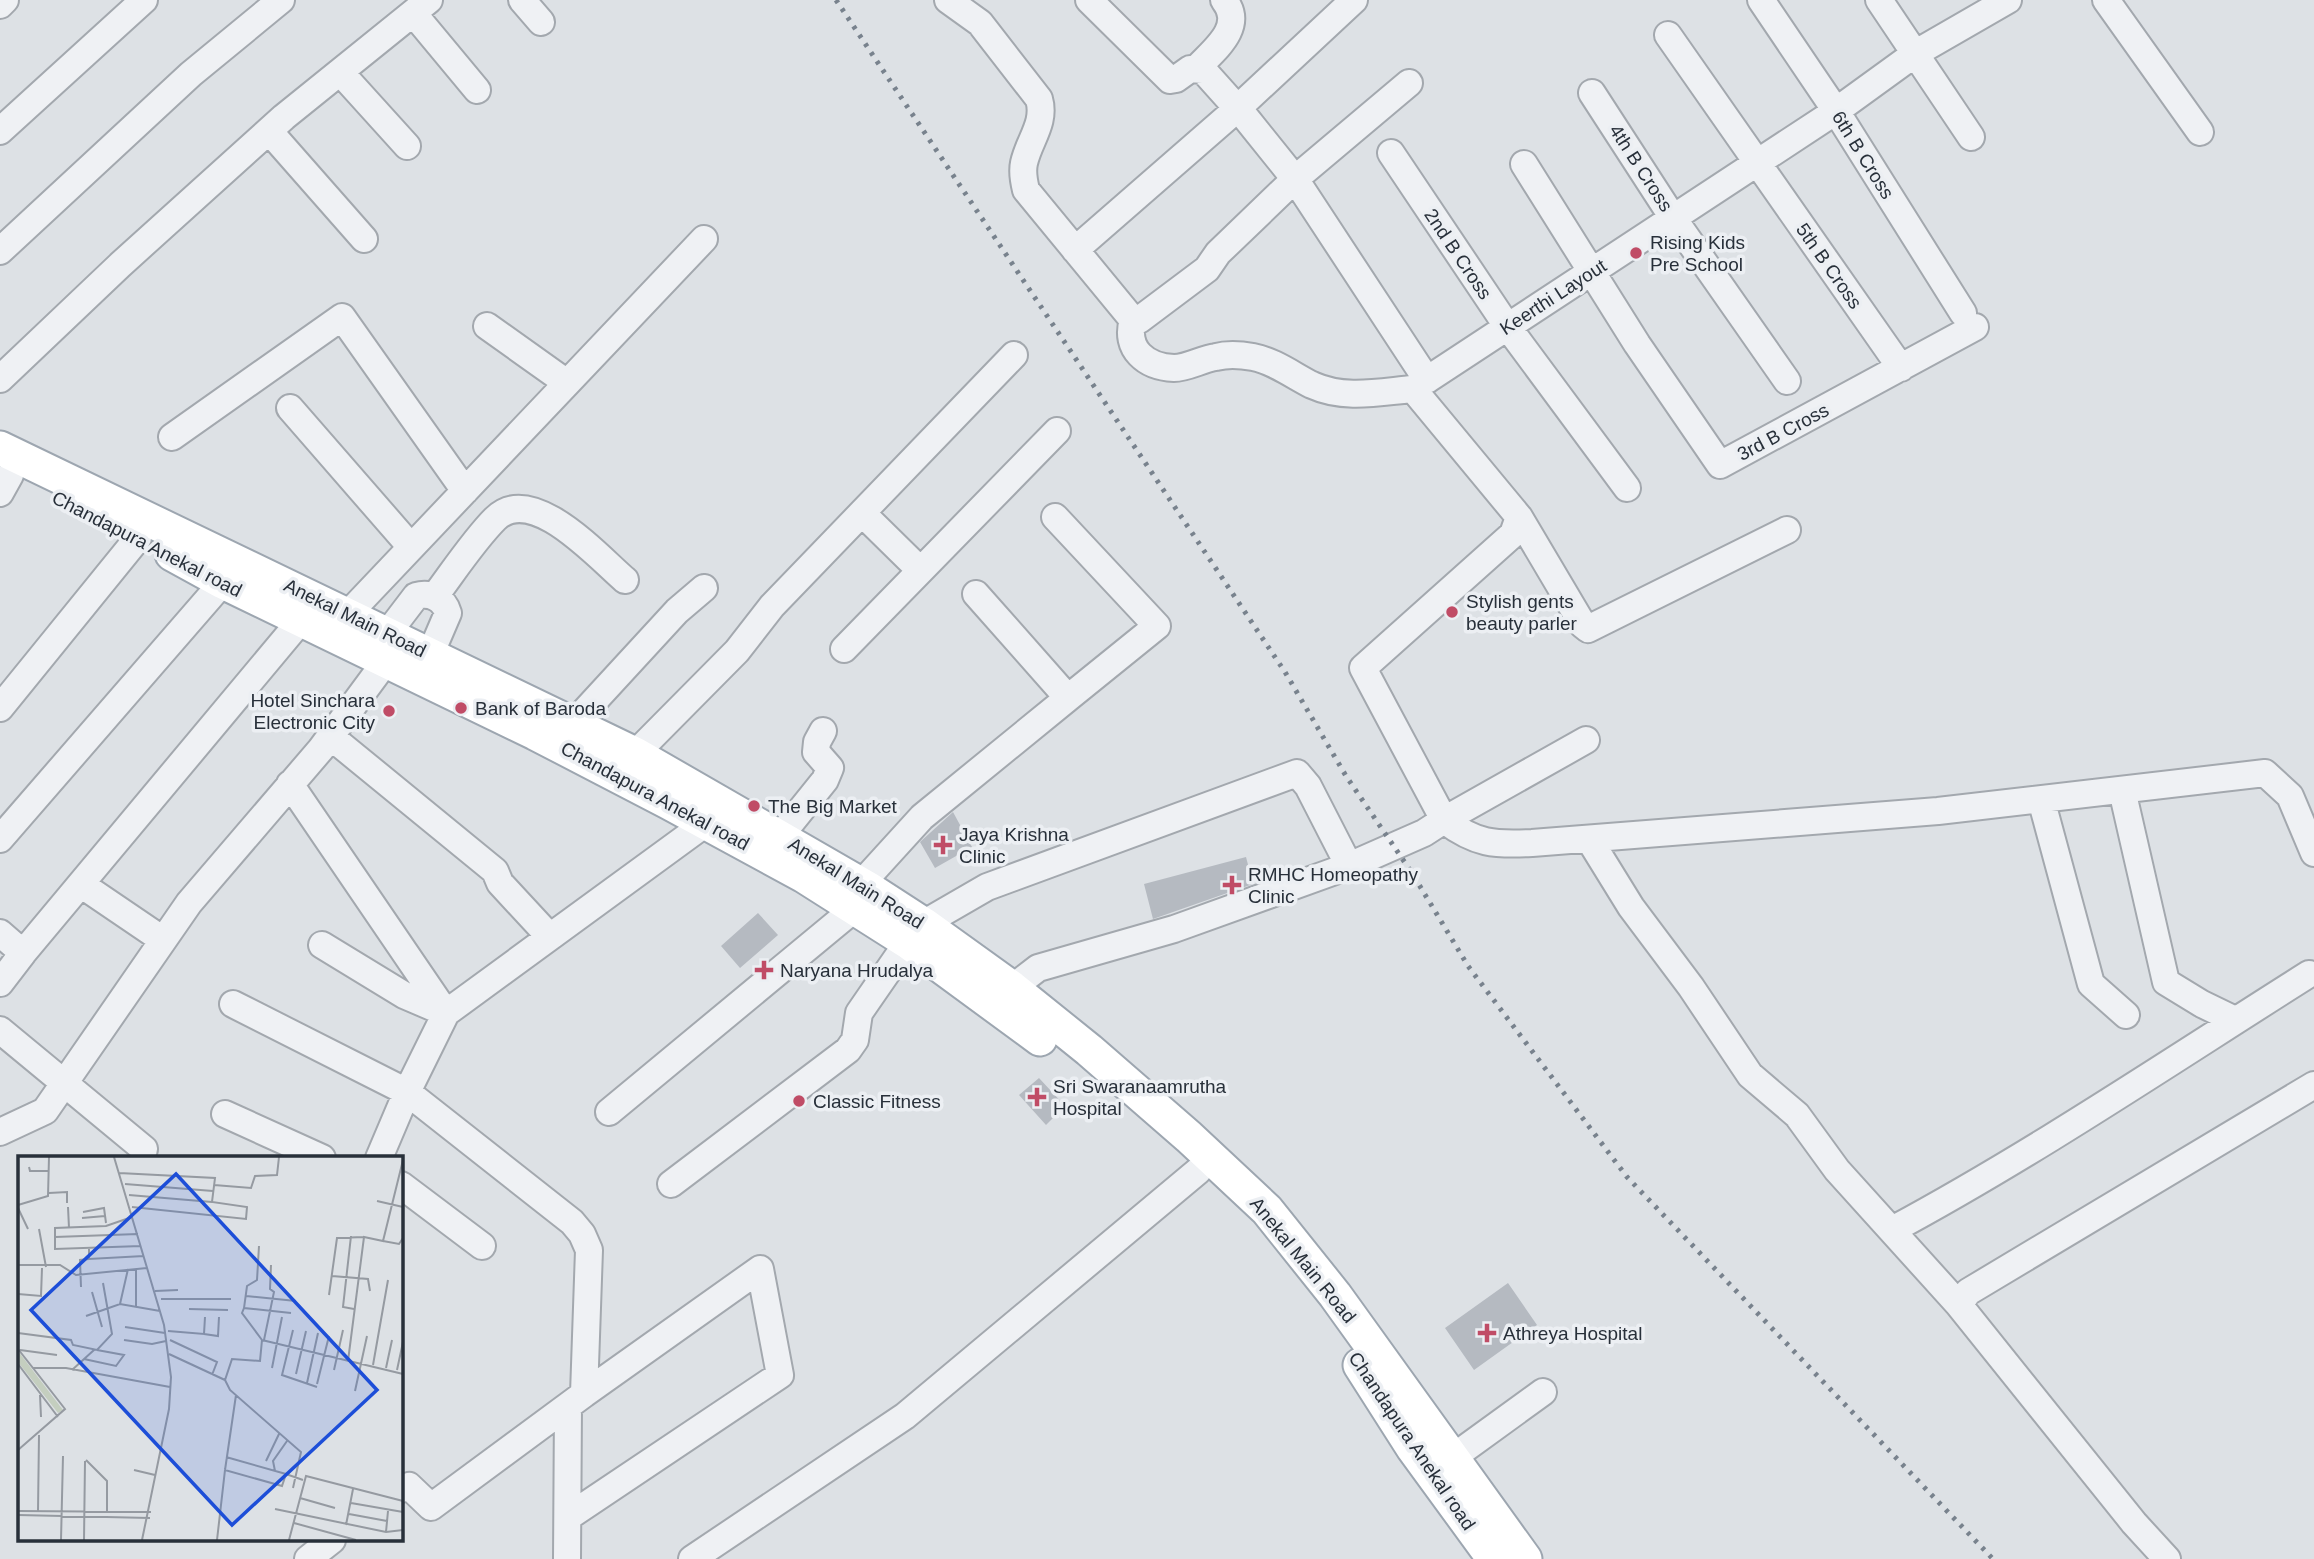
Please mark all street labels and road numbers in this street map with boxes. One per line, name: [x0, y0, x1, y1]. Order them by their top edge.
street label: 6th B Cross: [1828, 107, 1898, 203]
street label: 4th B Cross: [1605, 121, 1677, 215]
street label: 2nd B Cross: [1420, 205, 1496, 303]
street label: 5th B Cross: [1792, 219, 1866, 313]
street label: Keerthi Layout: [1496, 254, 1611, 339]
street label: 3rd B Cross: [1734, 399, 1832, 465]
street label: Chandapura Anekal road: [49, 487, 245, 601]
street label: Anekal Main Road: [281, 575, 429, 661]
street label: Chandapura Anekal road: [557, 737, 753, 855]
street label: Anekal Main Road: [785, 833, 927, 933]
street label: Anekal Main Road: [1246, 1193, 1360, 1327]
street label: Chandapura Anekal road: [1345, 1348, 1479, 1534]

